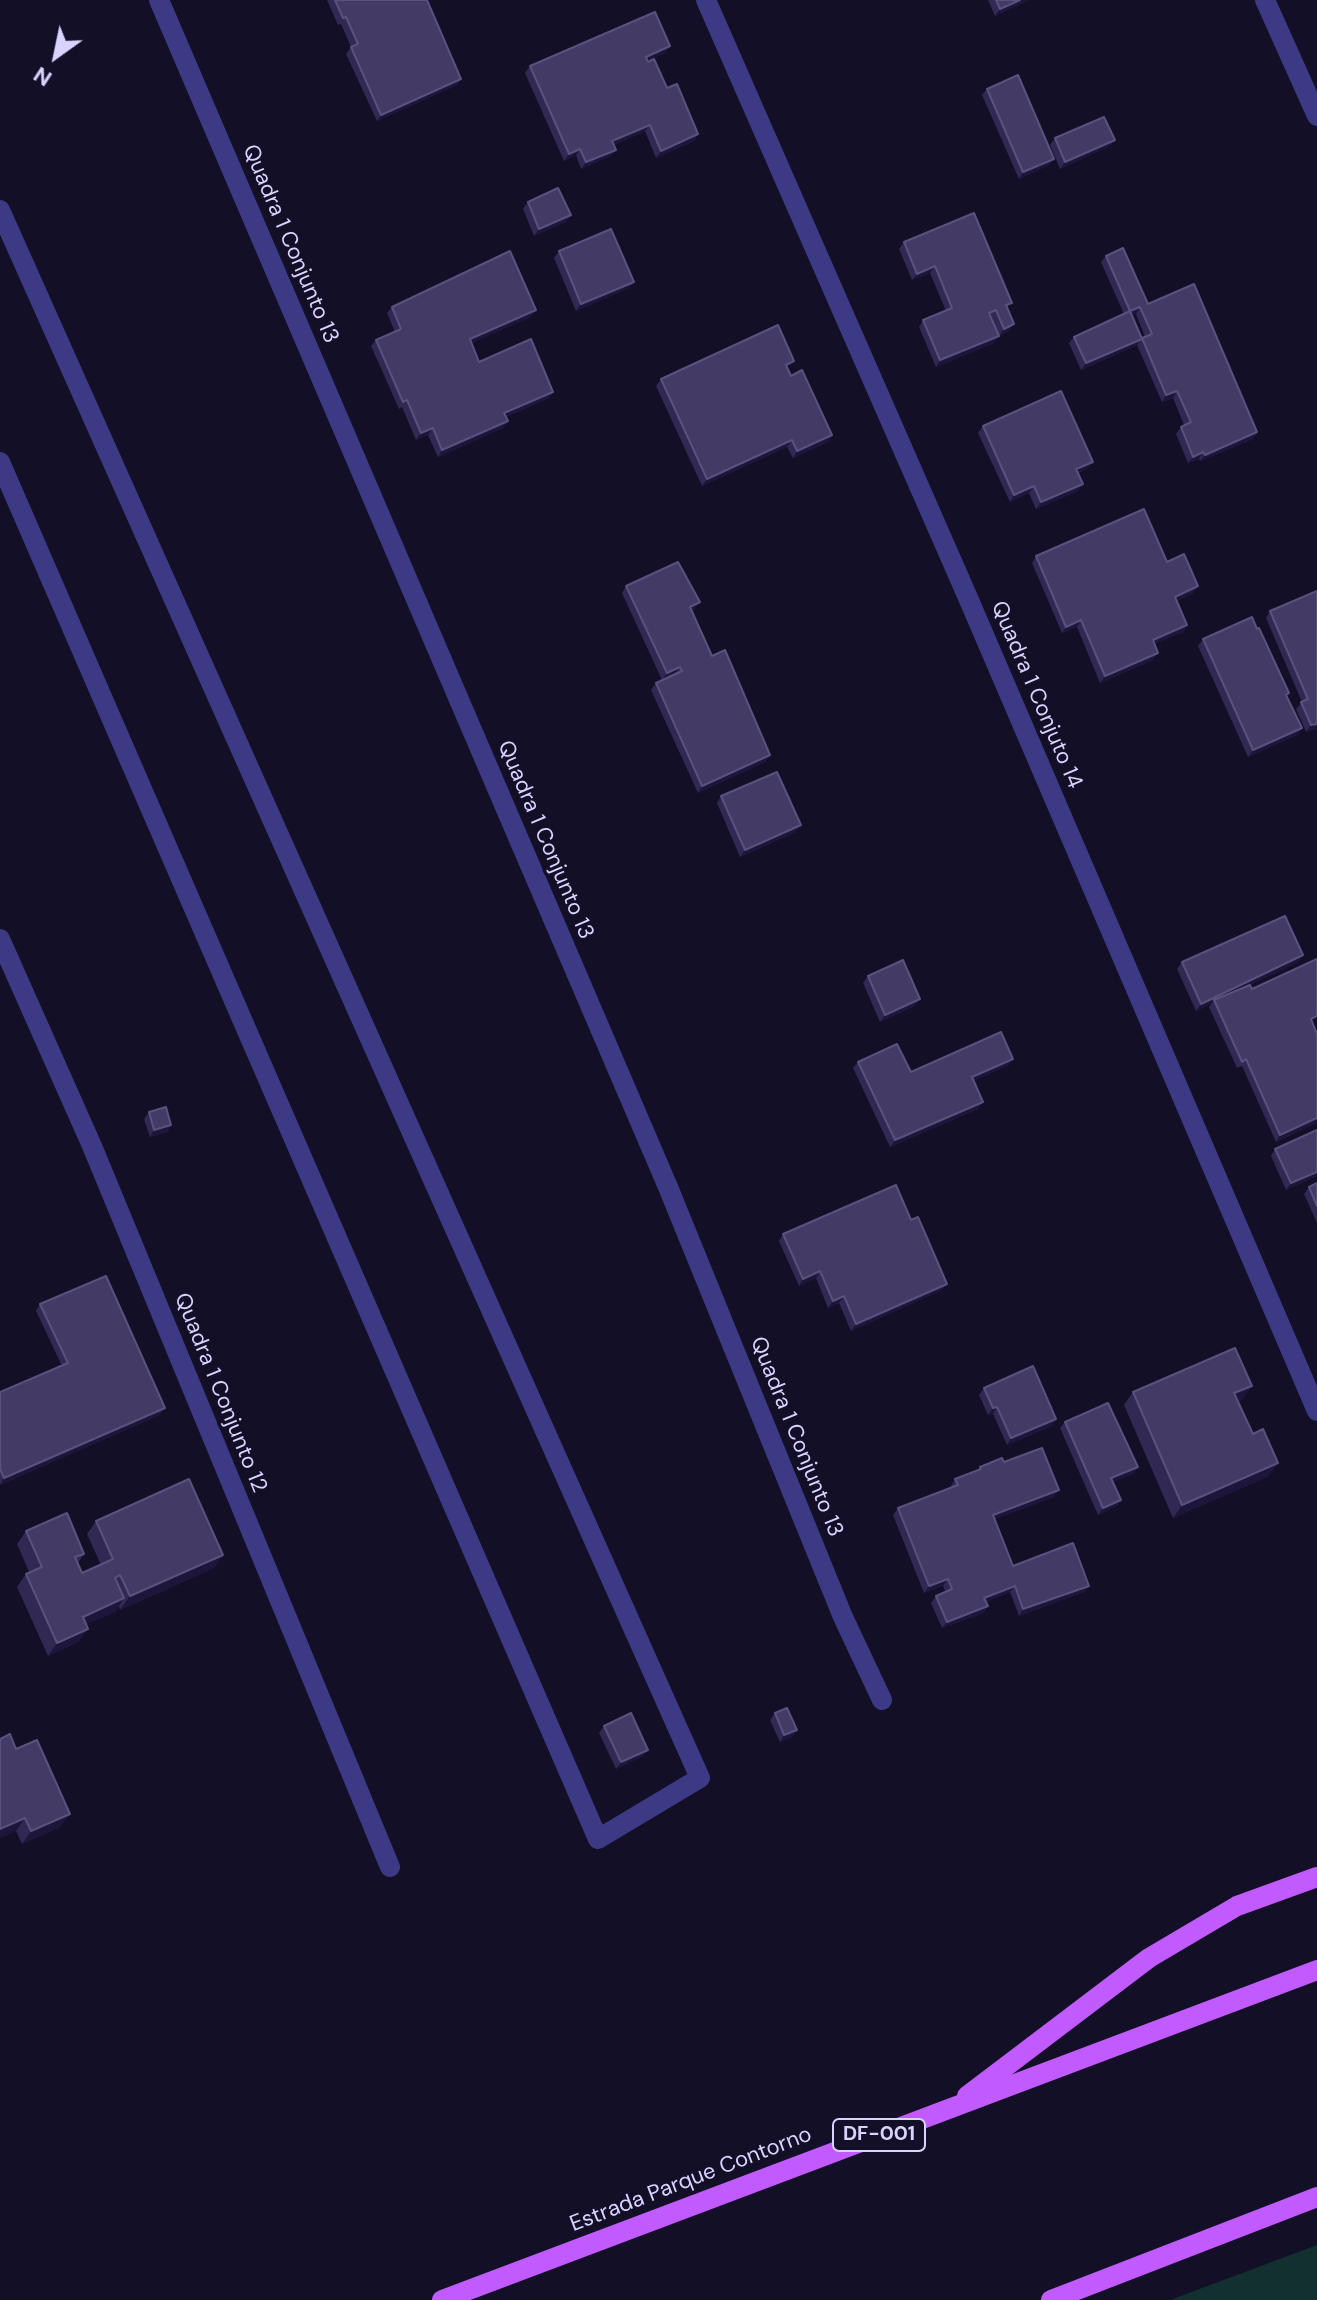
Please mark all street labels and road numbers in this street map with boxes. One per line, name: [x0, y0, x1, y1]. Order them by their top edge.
street label: Quadra 1 Conjunto 13: [236, 141, 344, 347]
street label: Quadra 1 Conjuto 14: [985, 597, 1087, 793]
street label: Quadra 1 Conjunto 13: [491, 737, 599, 943]
street label: Quadra 1 Conjunto 12: [168, 1289, 272, 1497]
street label: Quadra 1 Conjunto 13: [744, 1333, 848, 1541]
road number: DF-001: [833, 2119, 925, 2151]
street label: Estrada Parque Contorno: [566, 2122, 816, 2238]

